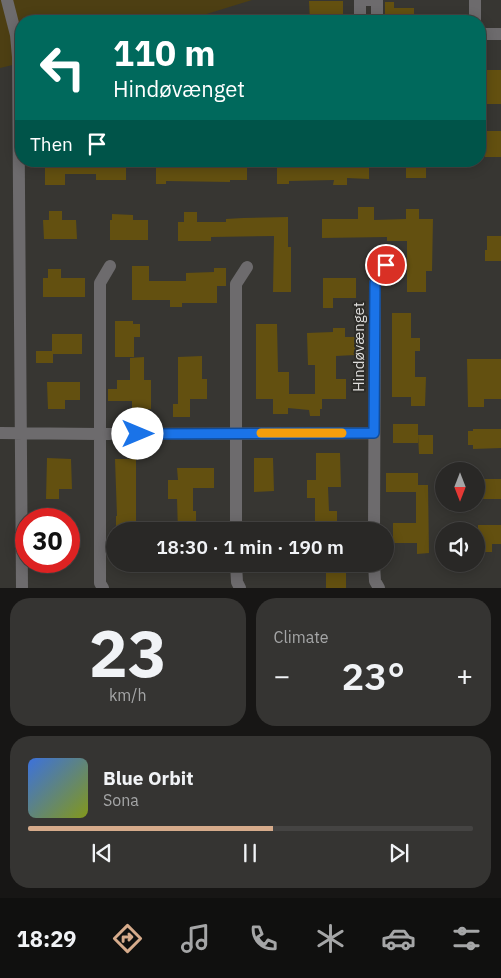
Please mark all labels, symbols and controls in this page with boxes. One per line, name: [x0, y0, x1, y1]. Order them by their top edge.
text: 110 m: [113, 30, 216, 76]
icon: left: [30, 35, 95, 100]
text: Hindøvænget: [113, 74, 245, 103]
icon: arrive: [83, 130, 111, 158]
text: Then: [30, 132, 73, 156]
pin: [365, 244, 407, 286]
icon: arrive: [372, 251, 400, 279]
street label: Hindøvænget: [349, 302, 368, 392]
position arrow: [111, 407, 163, 459]
north arrow: [435, 462, 485, 512]
map controls: [435, 462, 485, 572]
speed limit sign: 30: [15, 508, 80, 573]
button: sound: [435, 522, 485, 572]
text: 18:30 · 1 min · 190 m: [156, 535, 344, 559]
text: 23: [89, 610, 167, 695]
text: Climate: [274, 627, 329, 647]
text: 23°: [342, 651, 405, 700]
text: −: [274, 657, 290, 694]
text: +: [456, 657, 473, 694]
text: km/h: [109, 685, 147, 705]
text: Blue Orbit: [103, 766, 193, 790]
text: Sona: [103, 790, 139, 810]
icon: previous: [88, 839, 116, 867]
icon: pause: [236, 839, 264, 867]
icon: next: [385, 839, 413, 867]
icon: directions: [110, 921, 145, 956]
icon: music: [178, 921, 213, 956]
icon: phone: [246, 921, 281, 956]
icon: climate: [313, 921, 348, 956]
icon: car: [381, 921, 416, 956]
icon: filters: [449, 921, 484, 956]
text: 18:29: [16, 924, 77, 953]

